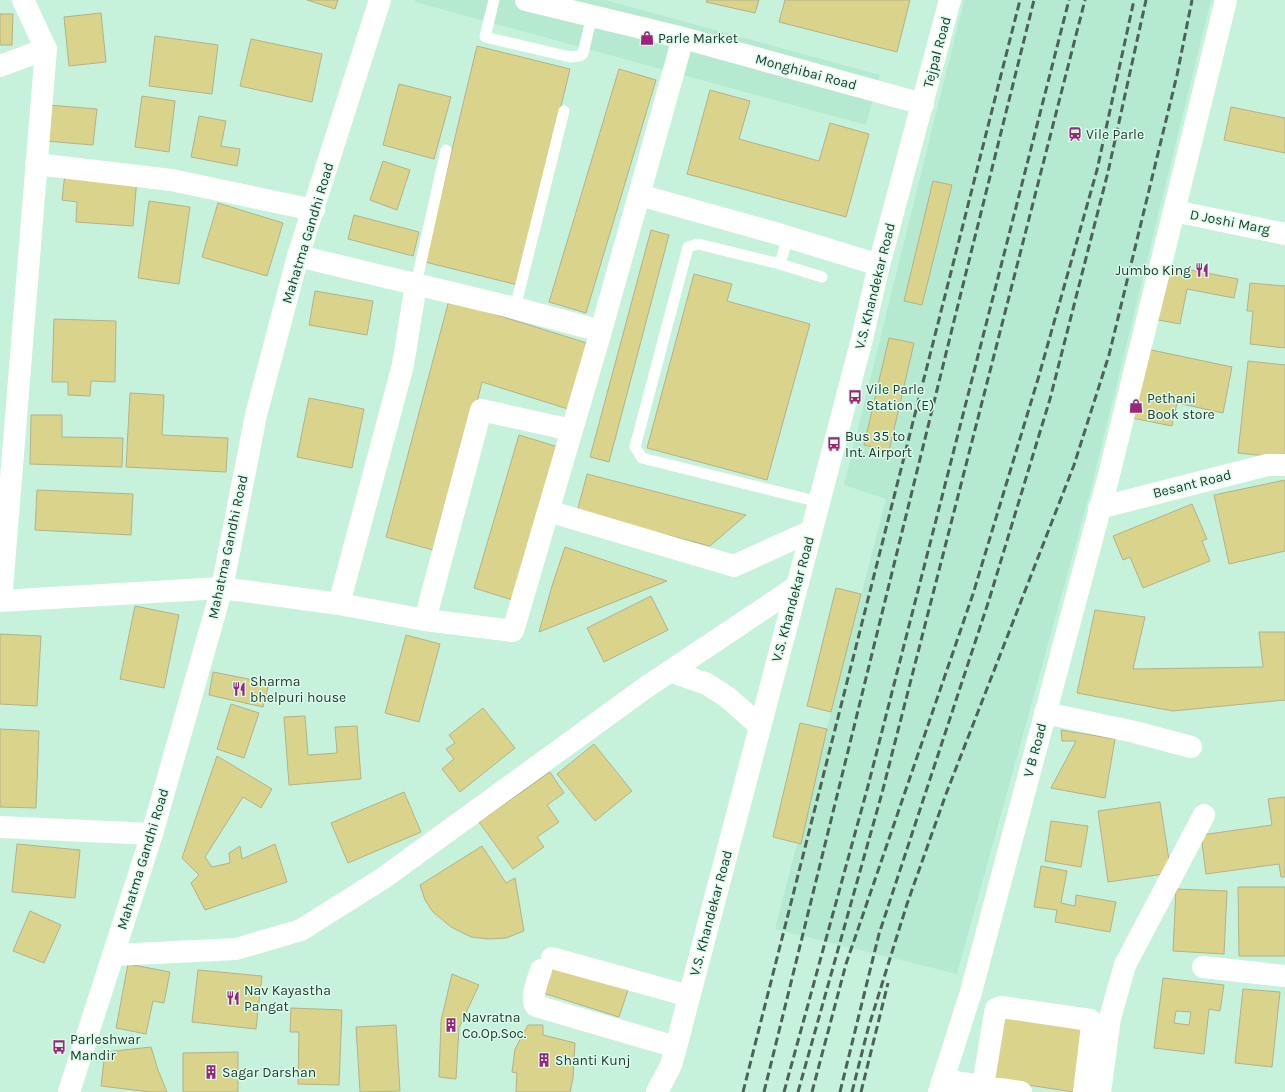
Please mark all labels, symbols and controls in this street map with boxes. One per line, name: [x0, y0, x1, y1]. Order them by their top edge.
street label: Tejpal Road: [919, 15, 955, 89]
shop icon: Parle Market: [639, 30, 655, 46]
place label: Parle Market: [658, 30, 738, 47]
street label: Monghibai Road: [753, 50, 859, 94]
station icon: Vile Parle: [1067, 126, 1083, 142]
place label: Vile Parle: [1086, 126, 1144, 143]
street label: Mahatma Gandhi Road: [278, 160, 338, 306]
street label: D Joshi Marg: [1188, 206, 1272, 238]
street label: V.S. Khandekar Road: [851, 221, 899, 351]
place label: Jumbo King: [1115, 262, 1191, 279]
restaurant icon: Jumbo King: [1194, 262, 1210, 278]
place label: Vile Parle Station (E): [866, 381, 934, 414]
bus stop icon: Vile Parle Station (E): [847, 389, 863, 405]
place label: Pethani Book store: [1147, 390, 1215, 423]
shop icon: Pethani Book store: [1128, 398, 1144, 414]
place label: Bus 35 to Int. Airport: [845, 428, 912, 461]
bus stop icon: Bus 35 to Int. Airport: [826, 436, 842, 452]
street label: Besant Road: [1151, 466, 1233, 502]
street label: Mahatma Gandhi Road: [204, 473, 252, 621]
street label: V.S. Khandekar Road: [768, 534, 818, 664]
place label: Sharma bhelpuri house: [250, 673, 346, 706]
restaurant icon: Sharma bhelpuri house: [231, 681, 247, 697]
street label: V B Road: [1020, 721, 1050, 779]
street label: Mahatma Gandhi Road: [113, 786, 173, 932]
street label: V.S. Khandekar Road: [686, 848, 736, 978]
place label: Nav Kayastha Pangat: [244, 982, 331, 1015]
restaurant icon: Nav Kayastha Pangat: [225, 990, 241, 1006]
place label: Navratna Co.Op.Soc.: [462, 1009, 527, 1042]
building icon: Navratna Co.Op.Soc.: [443, 1017, 459, 1033]
place label: Parleshwar Mandir: [70, 1031, 141, 1064]
bus stop icon: Parleshwar Mandir: [51, 1039, 67, 1055]
building icon: Shanti Kunj: [536, 1052, 552, 1068]
place label: Shanti Kunj: [555, 1052, 631, 1069]
building icon: Sagar Darshan: [203, 1064, 219, 1080]
place label: Sagar Darshan: [222, 1064, 316, 1081]

